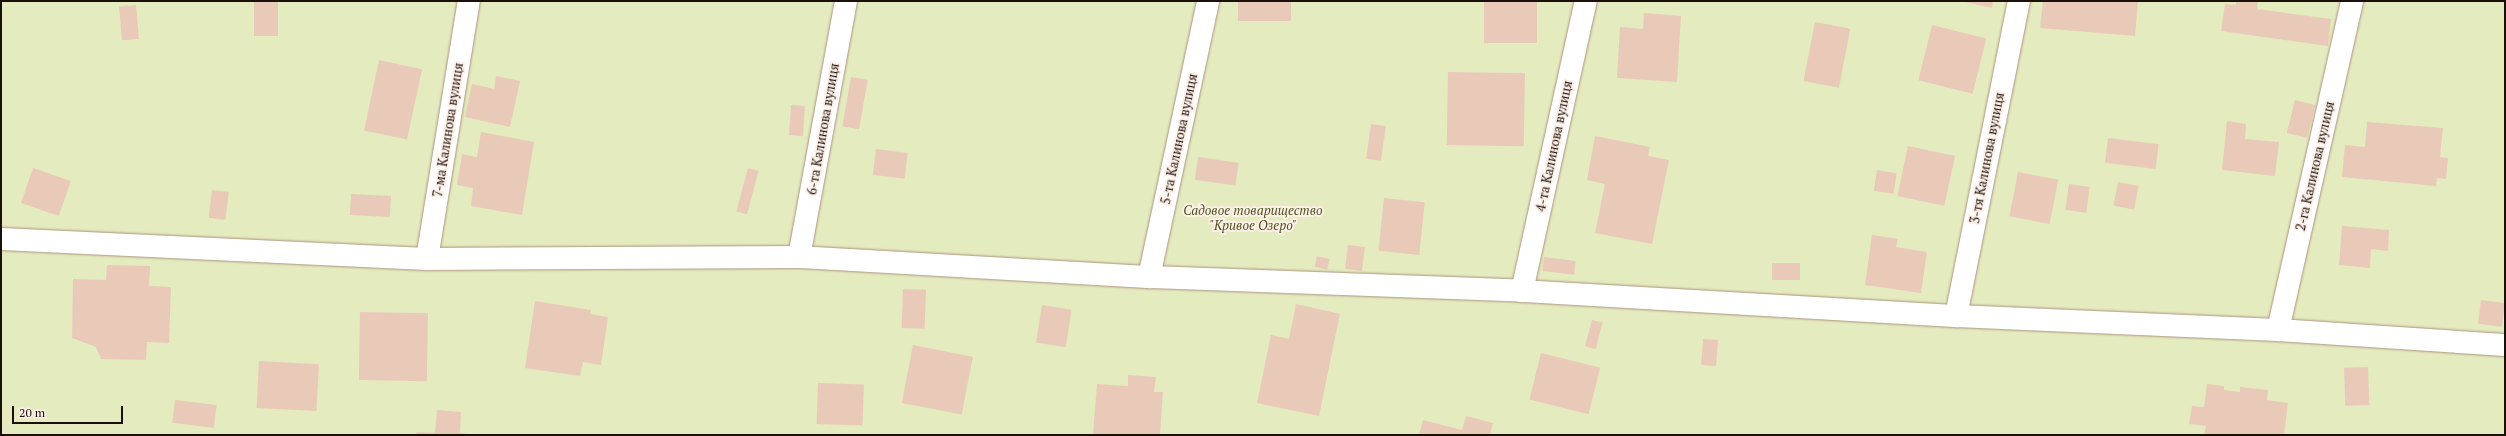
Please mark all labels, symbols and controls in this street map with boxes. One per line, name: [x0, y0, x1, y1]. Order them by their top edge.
street label: 7-ма Калинова вулиця: [430, 62, 466, 198]
street label: 6-та Калинова вулиця: [804, 62, 842, 196]
street label: 5-та Калинова вулиця: [1158, 72, 1200, 206]
street label: 4-та Калинова вулиця: [1533, 79, 1575, 213]
street label: 3-тя Калинова вулиця: [1967, 91, 2007, 225]
street label: 2-га Калинова вулиця: [2292, 100, 2338, 232]
park label: Садовое товарищество "Кривое Озеро": [1183, 203, 1323, 234]
scale bar: [14, 398, 125, 424]
text: 20 m: [19, 405, 45, 420]

